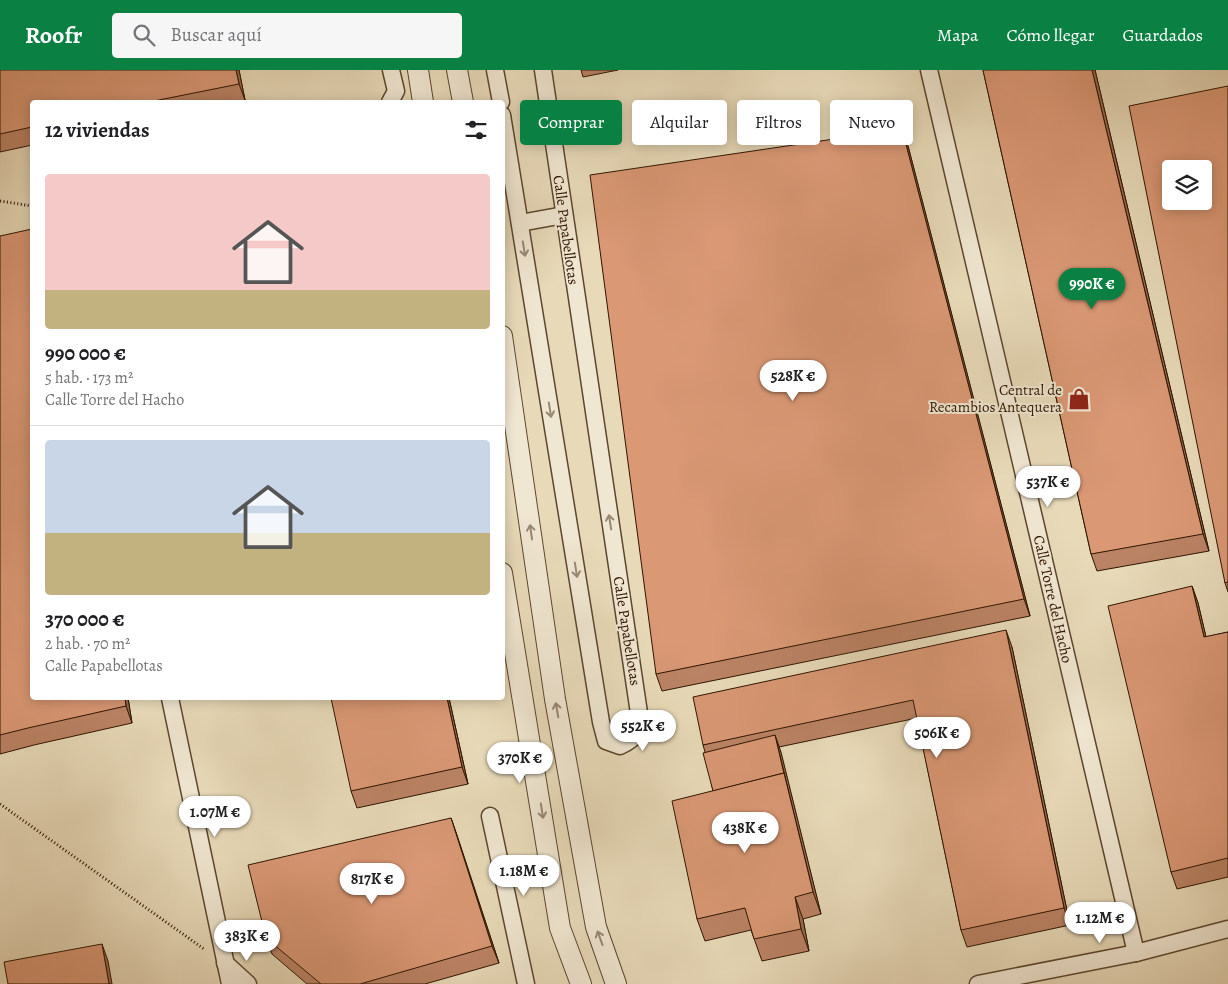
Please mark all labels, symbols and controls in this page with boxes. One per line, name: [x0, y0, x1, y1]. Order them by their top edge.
search box: [112, 13, 462, 58]
text: Roofr: [25, 19, 82, 51]
icon: search: [130, 21, 158, 49]
text: Buscar aquí: [170, 22, 262, 48]
text: Mapa: [937, 23, 978, 47]
text: Cómo llegar: [1006, 23, 1095, 47]
text: Guardados: [1123, 23, 1203, 47]
chip: Comprar: [520, 100, 622, 145]
chip: Alquilar: [632, 100, 727, 145]
chip: Filtros: [737, 100, 820, 145]
chip: Nuevo: [830, 100, 913, 145]
text: 12 viviendas: [45, 116, 150, 144]
icon: filters: [462, 116, 490, 144]
map controls: [1162, 160, 1212, 210]
button: layers: [1162, 160, 1212, 210]
street label: Calle Papabellotas: [548, 174, 584, 286]
icon: home: [223, 207, 313, 297]
one-way arrow: [520, 241, 530, 257]
pin: 990K €: [1051, 268, 1133, 310]
text: 990K €: [1069, 273, 1115, 295]
text: 990 000 €: [45, 339, 126, 367]
pin: 528K €: [752, 360, 834, 402]
text: 528K €: [771, 365, 815, 387]
text: 5 hab. · 173 m²: [45, 367, 133, 389]
place label: Central de Recambios Antequera: [929, 380, 1062, 417]
shop icon: Central de Recambios Antequera: [1066, 386, 1092, 412]
text: Calle Torre del Hacho: [45, 389, 184, 411]
one-way arrow: [546, 401, 556, 417]
pin: 537K €: [1007, 466, 1089, 508]
text: 537K €: [1026, 471, 1070, 493]
icon: home: [223, 472, 313, 562]
one-way arrow: [605, 515, 615, 531]
one-way arrow: [525, 524, 535, 540]
street label: Calle Torre del Hacho: [1029, 533, 1077, 665]
one-way arrow: [572, 562, 582, 578]
street label: Calle Papabellotas: [608, 575, 646, 687]
text: 370 000 €: [45, 605, 125, 633]
text: 2 hab. · 70 m²: [45, 633, 130, 655]
text: Calle Papabellotas: [45, 655, 163, 677]
one-way arrow: [551, 702, 561, 718]
pin: 552K €: [602, 710, 684, 752]
text: 552K €: [621, 715, 665, 737]
pin: 506K €: [896, 716, 978, 759]
text: 506K €: [915, 722, 959, 744]
pin: 370K €: [479, 742, 561, 784]
text: 370K €: [498, 747, 542, 769]
pin: 1.07M €: [169, 796, 261, 838]
text: 1.07M €: [190, 801, 240, 823]
one-way arrow: [537, 802, 547, 818]
pin: 438K €: [704, 812, 786, 854]
text: 438K €: [723, 817, 767, 839]
pin: 1.18M €: [478, 854, 570, 897]
text: 1.18M €: [500, 860, 548, 882]
pin: 817K €: [331, 862, 413, 905]
text: 817K €: [351, 868, 393, 890]
pin: 1.12M €: [1054, 902, 1146, 944]
text: 1.12M €: [1075, 907, 1125, 929]
pin: 383K €: [206, 920, 288, 962]
text: 383K €: [225, 925, 269, 947]
one-way arrow: [595, 931, 604, 946]

